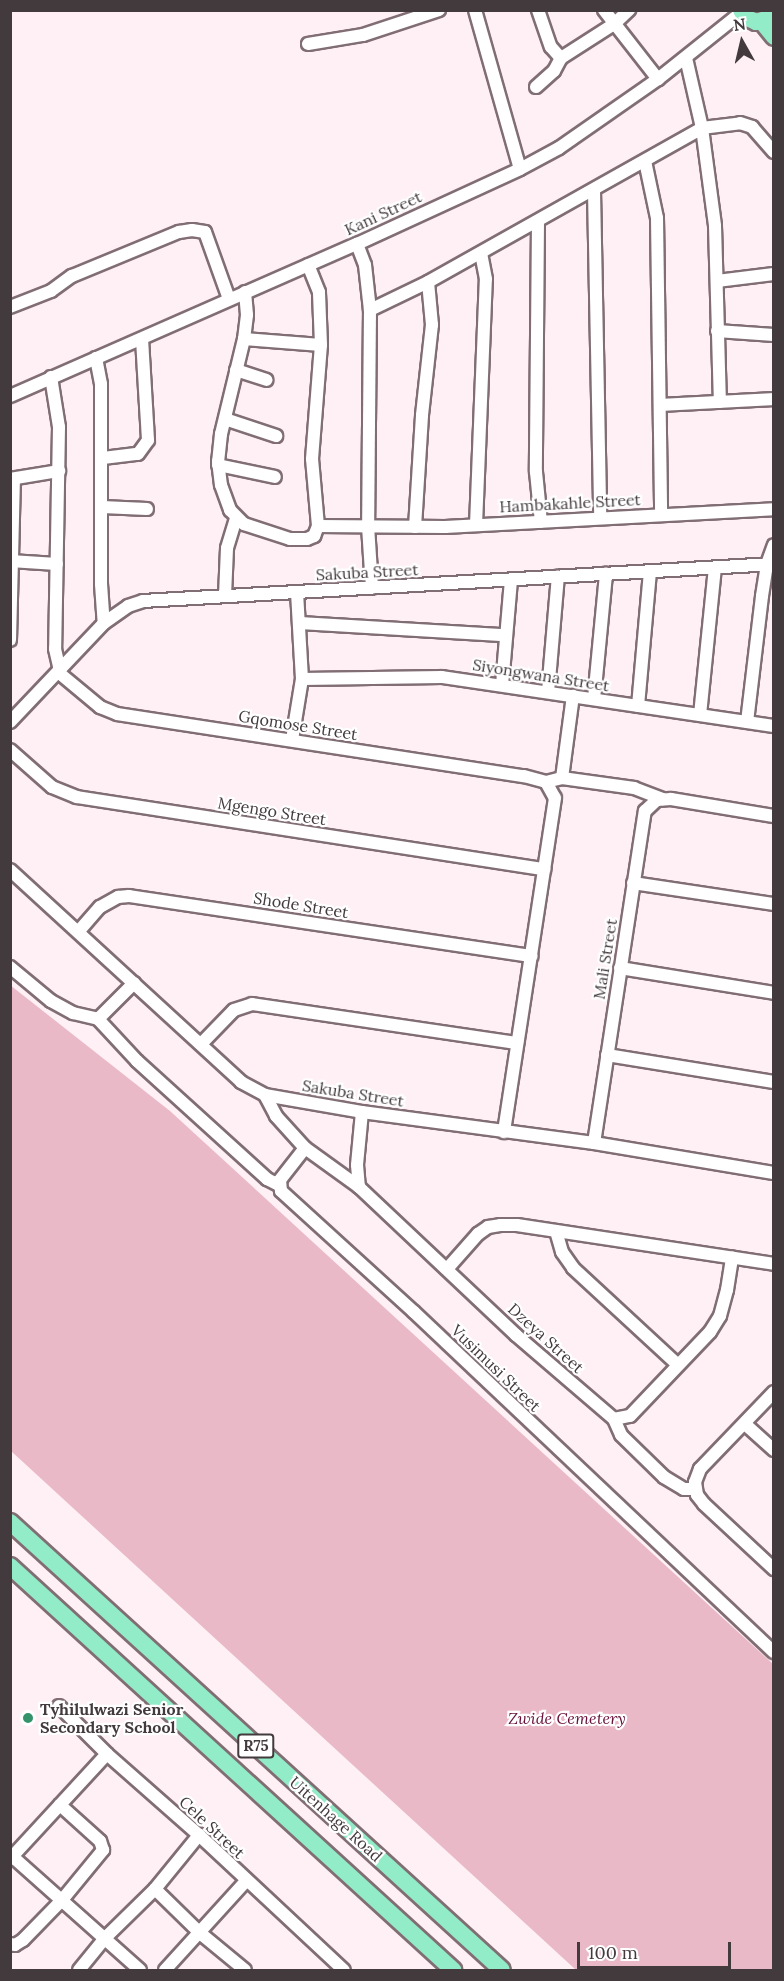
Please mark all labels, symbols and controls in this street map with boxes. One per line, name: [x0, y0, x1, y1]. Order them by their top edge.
north arrow: [712, 12, 772, 72]
text: N: [732, 13, 747, 35]
street label: Kani Street: [341, 187, 425, 239]
street label: Hambakahle Street: [499, 490, 641, 516]
street label: Sakuba Street: [315, 560, 419, 584]
street label: Siyongwana Street: [471, 655, 611, 695]
street label: Gqomose Street: [237, 706, 359, 744]
street label: Mgengo Street: [216, 793, 328, 829]
street label: Shode Street: [252, 888, 350, 922]
street label: Mali Street: [589, 917, 621, 1001]
street label: Sakuba Street: [301, 1075, 405, 1111]
street label: Dzeya Street: [504, 1299, 588, 1377]
street label: Vusimusi Street: [447, 1320, 545, 1416]
place label: Tyhilulwazi Senior Secondary School: [40, 1699, 183, 1737]
park label: Zwide Cemetery: [508, 1708, 626, 1728]
marker: Tyhilulwazi Senior Secondary School: [21, 1711, 35, 1725]
road number: R75: [236, 1734, 276, 1758]
street label: Uitenhage Road: [286, 1772, 386, 1866]
street label: Cele Street: [175, 1792, 249, 1862]
scale bar: [580, 1930, 734, 1968]
text: 100 m: [588, 1941, 638, 1964]

